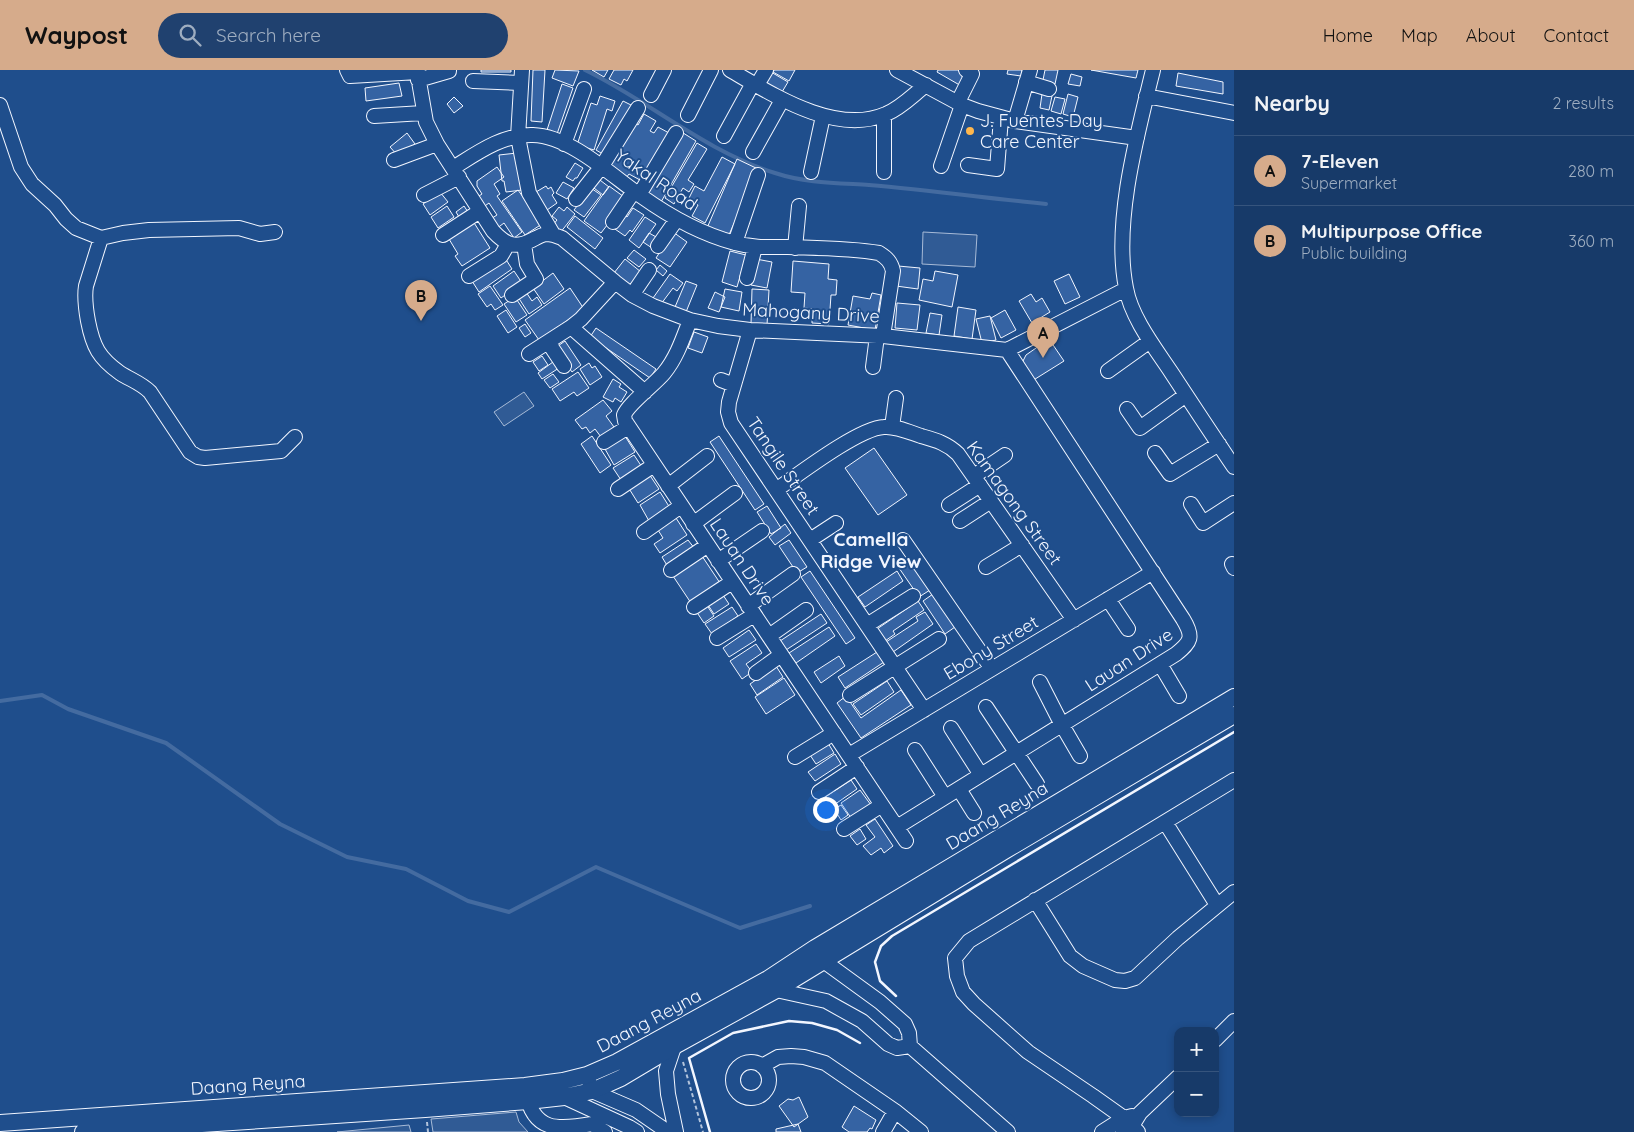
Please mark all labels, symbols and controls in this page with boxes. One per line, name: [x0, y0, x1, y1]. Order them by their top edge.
search box: [158, 13, 508, 58]
text: Waypost: [25, 20, 128, 50]
icon: search: [176, 21, 204, 49]
text: Search here: [216, 23, 321, 47]
text: Home: [1323, 24, 1373, 47]
text: Map: [1401, 24, 1438, 47]
text: About: [1466, 24, 1516, 47]
text: Contact: [1544, 24, 1609, 47]
text: Nearby: [1254, 90, 1330, 116]
text: 2 results: [1552, 93, 1614, 113]
place label: J. Fuentes Day Care Center: [980, 109, 1103, 153]
marker: J. Fuentes Day Care Center: [964, 125, 976, 137]
street label: Yakal Road: [611, 144, 702, 216]
text: 7-Eleven: [1301, 149, 1379, 173]
text: A: [1265, 161, 1275, 181]
text: 280 m: [1568, 161, 1614, 181]
text: Supermarket: [1301, 173, 1397, 193]
text: Multipurpose Office: [1301, 219, 1482, 243]
text: B: [1265, 231, 1275, 251]
text: 360 m: [1569, 231, 1614, 251]
text: Public building: [1301, 243, 1407, 263]
pin: B: [405, 280, 437, 321]
street label: Mahogany Drive: [742, 297, 880, 328]
pin: A: [1027, 317, 1059, 358]
street label: Tangile Street: [742, 412, 825, 519]
street label: Kamagong Street: [962, 436, 1067, 569]
street label: Lauan Drive: [705, 514, 780, 610]
district label: Camella Ridge View: [821, 527, 922, 573]
street label: Ebony Street: [939, 610, 1042, 685]
street label: Lauan Drive: [1080, 623, 1177, 696]
street label: Daang Reyna: [941, 776, 1052, 855]
your location: [813, 797, 839, 823]
street label: Daang Reyna: [593, 983, 705, 1058]
map controls: [1174, 1027, 1219, 1117]
button: +: [1174, 1027, 1219, 1072]
street label: Daang Reyna: [190, 1069, 306, 1100]
button: −: [1174, 1072, 1219, 1117]

